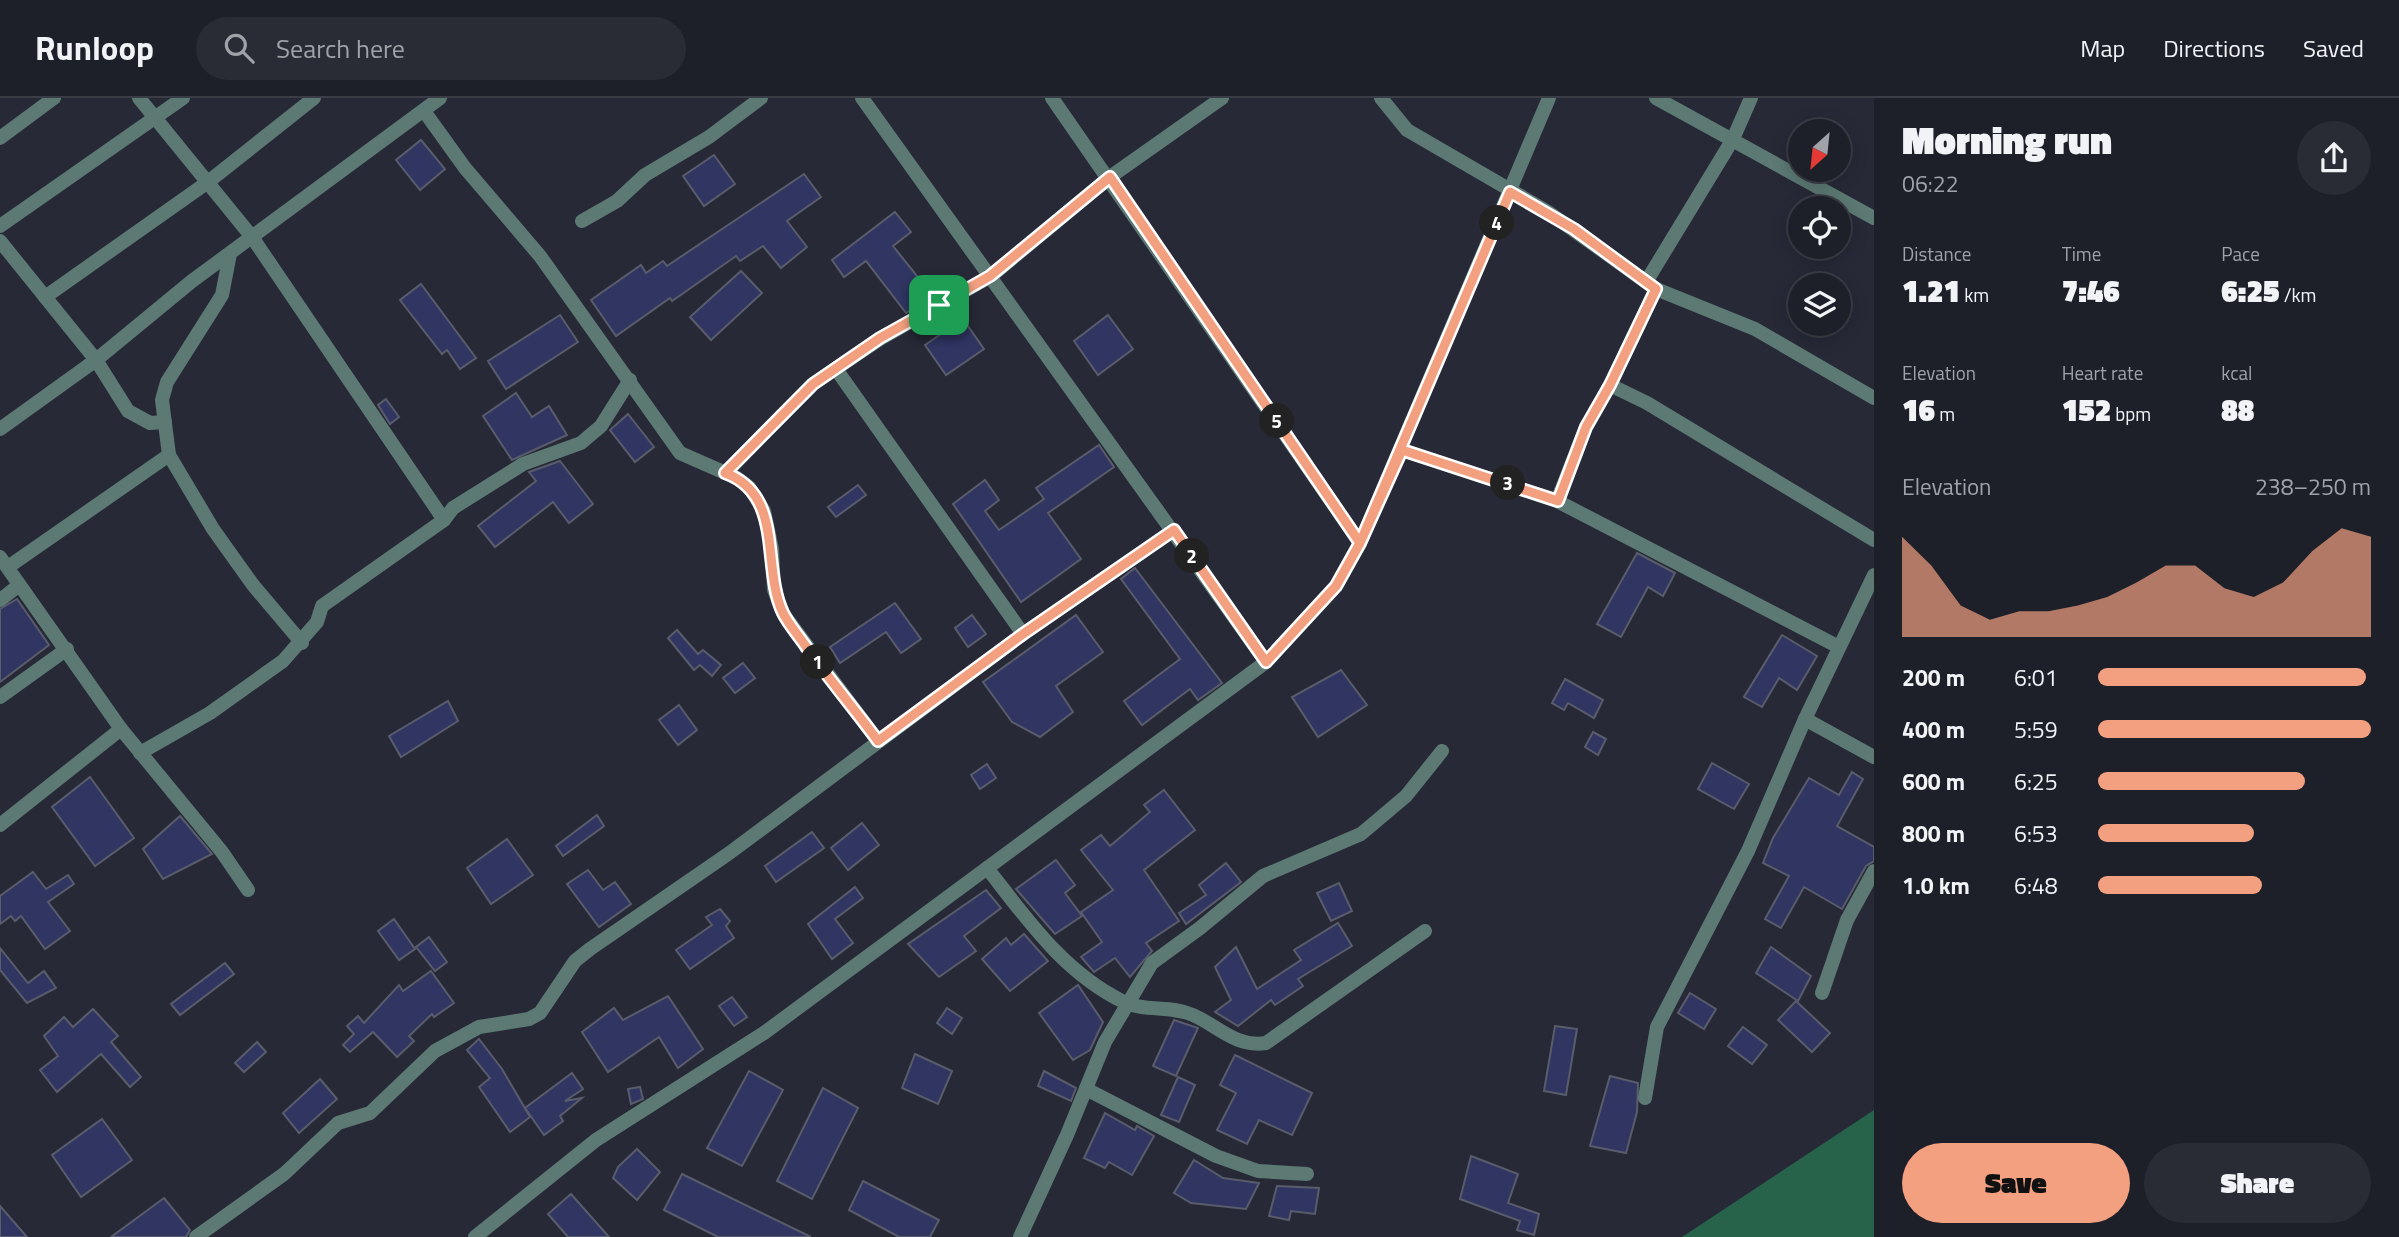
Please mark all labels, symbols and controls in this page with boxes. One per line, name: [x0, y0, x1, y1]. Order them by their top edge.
search box: [196, 17, 686, 80]
text: Runloop: [35, 23, 154, 73]
icon: search: [220, 29, 258, 67]
text: Search here: [276, 29, 405, 68]
text: Map: [2080, 30, 2125, 66]
text: Directions: [2163, 30, 2265, 66]
text: Saved: [2303, 30, 2364, 66]
text: Morning run: [1902, 111, 2112, 169]
north arrow: [1788, 119, 1852, 182]
map controls: [1788, 119, 1851, 336]
button: share: [2297, 121, 2371, 195]
text: 06:22: [1902, 166, 1959, 201]
button: locate: [1788, 196, 1851, 259]
pin: 4: [1480, 206, 1514, 240]
text: 4: [1491, 208, 1502, 237]
text: Distance: [1902, 239, 1971, 268]
text: Time: [2062, 239, 2101, 268]
text: Pace: [2221, 239, 2260, 268]
text: 1.21: [1902, 268, 1960, 314]
text: 7:46: [2062, 268, 2120, 314]
text: 6:25: [2221, 268, 2279, 314]
button: layers: [1788, 273, 1851, 336]
pin: [909, 275, 969, 335]
text: km: [1960, 280, 1989, 309]
text: /km: [2279, 280, 2316, 309]
icon: arrive: [920, 286, 958, 324]
text: Elevation: [1902, 358, 1976, 387]
text: Heart rate: [2062, 358, 2143, 387]
text: kcal: [2221, 358, 2252, 387]
text: 16: [1902, 387, 1935, 433]
text: 152: [2062, 387, 2111, 433]
text: 88: [2221, 387, 2254, 433]
text: m: [1935, 399, 1955, 428]
text: bpm: [2111, 399, 2151, 428]
pin: 5: [1260, 404, 1294, 438]
text: 5: [1271, 406, 1282, 435]
pin: 3: [1490, 466, 1526, 500]
text: 3: [1502, 468, 1513, 497]
text: Elevation: [1902, 469, 1991, 504]
text: 238–250 m: [2255, 469, 2371, 504]
pin: 2: [1174, 538, 1210, 574]
text: 2: [1186, 541, 1197, 570]
pin: 1: [800, 644, 836, 680]
text: 1: [812, 647, 823, 676]
text: 200 m: [1902, 660, 1965, 695]
text: 6:01: [2014, 660, 2058, 695]
text: 400 m: [1902, 712, 1965, 747]
text: 5:59: [2014, 712, 2058, 747]
text: 600 m: [1902, 764, 1965, 799]
text: 6:25: [2014, 764, 2058, 799]
text: 800 m: [1902, 816, 1965, 851]
text: 6:53: [2014, 816, 2058, 851]
text: 1.0 km: [1902, 868, 1970, 903]
text: 6:48: [2014, 868, 2058, 903]
button: Save: [1902, 1143, 2130, 1223]
button: Share: [2144, 1143, 2371, 1223]

